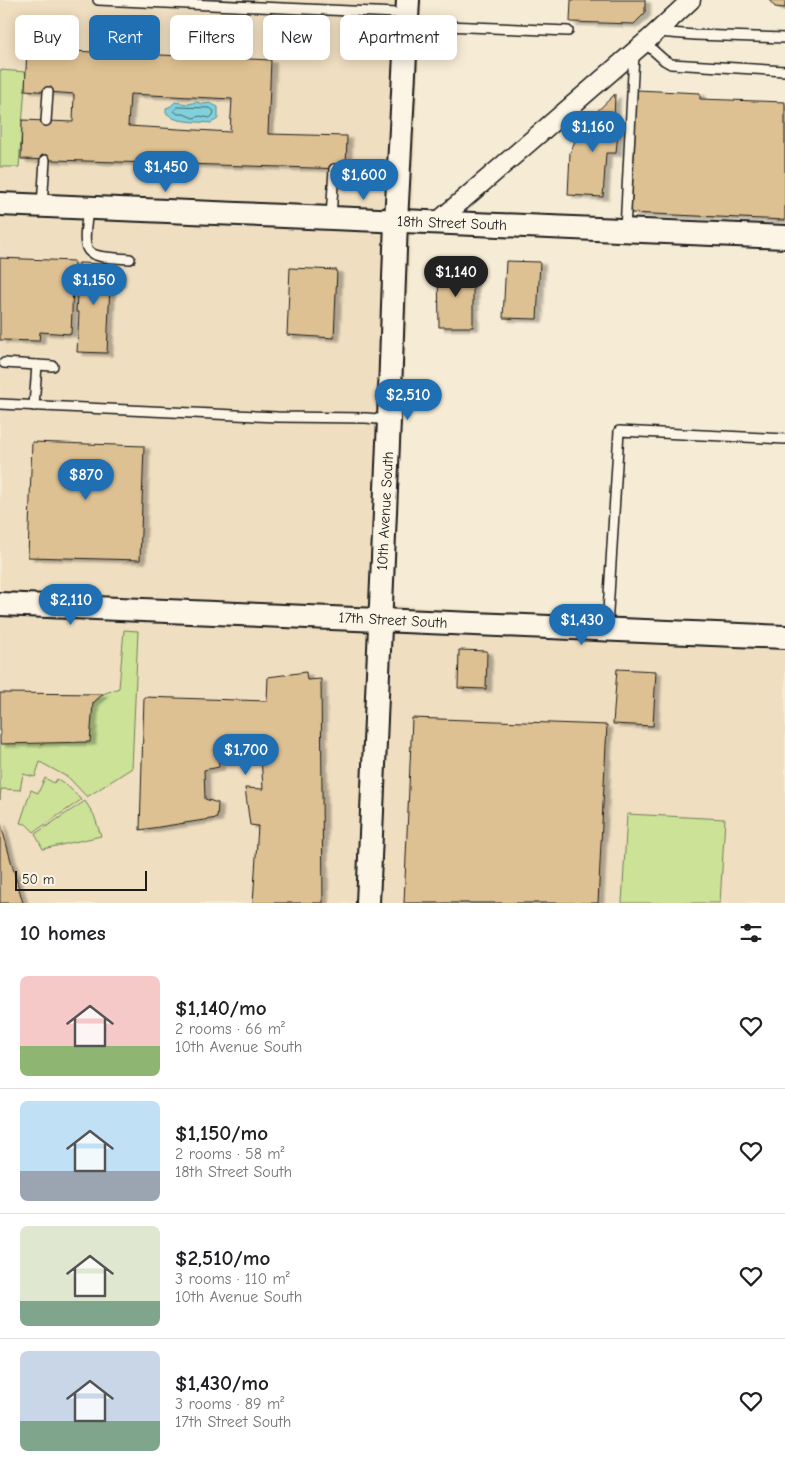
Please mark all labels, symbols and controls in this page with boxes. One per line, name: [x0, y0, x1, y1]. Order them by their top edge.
chip: Buy: [15, 15, 79, 60]
chip: Rent: [89, 15, 160, 60]
chip: Filters: [170, 15, 253, 60]
chip: New: [263, 15, 330, 60]
chip: Apartment: [340, 15, 457, 60]
pin: $1,160: [552, 110, 634, 153]
text: $1,160: [572, 118, 614, 136]
pin: $1,450: [125, 150, 207, 193]
text: $1,450: [144, 158, 188, 176]
pin: $1,600: [323, 158, 405, 201]
text: $1,600: [341, 166, 387, 184]
street label: 18th Street South: [397, 212, 507, 234]
pin: $1,140: [415, 256, 497, 298]
text: $1,140: [435, 263, 477, 281]
pin: $1,150: [53, 264, 135, 306]
text: $1,150: [73, 271, 115, 289]
pin: $2,510: [367, 378, 449, 421]
text: $2,510: [386, 386, 430, 404]
street label: 10th Avenue South: [373, 451, 397, 571]
pin: $870: [56, 458, 116, 501]
text: $870: [69, 466, 103, 484]
pin: $2,110: [30, 584, 112, 626]
text: $2,110: [50, 591, 92, 609]
pin: $1,430: [541, 604, 623, 646]
street label: 17th Street South: [338, 608, 448, 632]
text: $1,430: [560, 611, 604, 629]
pin: $1,700: [205, 734, 287, 776]
text: $1,700: [224, 741, 268, 759]
scale bar: [15, 868, 148, 891]
text: 50 m: [22, 871, 54, 888]
icon: filters: [737, 919, 765, 947]
text: 10 homes: [20, 921, 106, 945]
icon: home: [60, 996, 120, 1056]
text: $1,140/mo: [175, 996, 267, 1020]
icon: heart: [737, 1012, 765, 1040]
text: 2 rooms · 66 m²: [175, 1020, 285, 1038]
text: 10th Avenue South: [175, 1038, 302, 1056]
icon: home: [60, 1121, 120, 1181]
text: $1,150/mo: [175, 1121, 268, 1145]
icon: heart: [737, 1137, 765, 1165]
text: 2 rooms · 58 m²: [175, 1145, 285, 1163]
text: 18th Street South: [175, 1163, 292, 1181]
icon: home: [60, 1246, 120, 1306]
text: $2,510/mo: [175, 1246, 270, 1270]
icon: heart: [737, 1262, 765, 1290]
text: 3 rooms · 110 m²: [175, 1270, 290, 1288]
text: 10th Avenue South: [175, 1288, 302, 1306]
icon: home: [60, 1371, 120, 1431]
text: $1,430/mo: [175, 1371, 269, 1395]
icon: heart: [737, 1387, 765, 1415]
text: 3 rooms · 89 m²: [175, 1395, 284, 1413]
text: 17th Street South: [175, 1413, 291, 1431]

